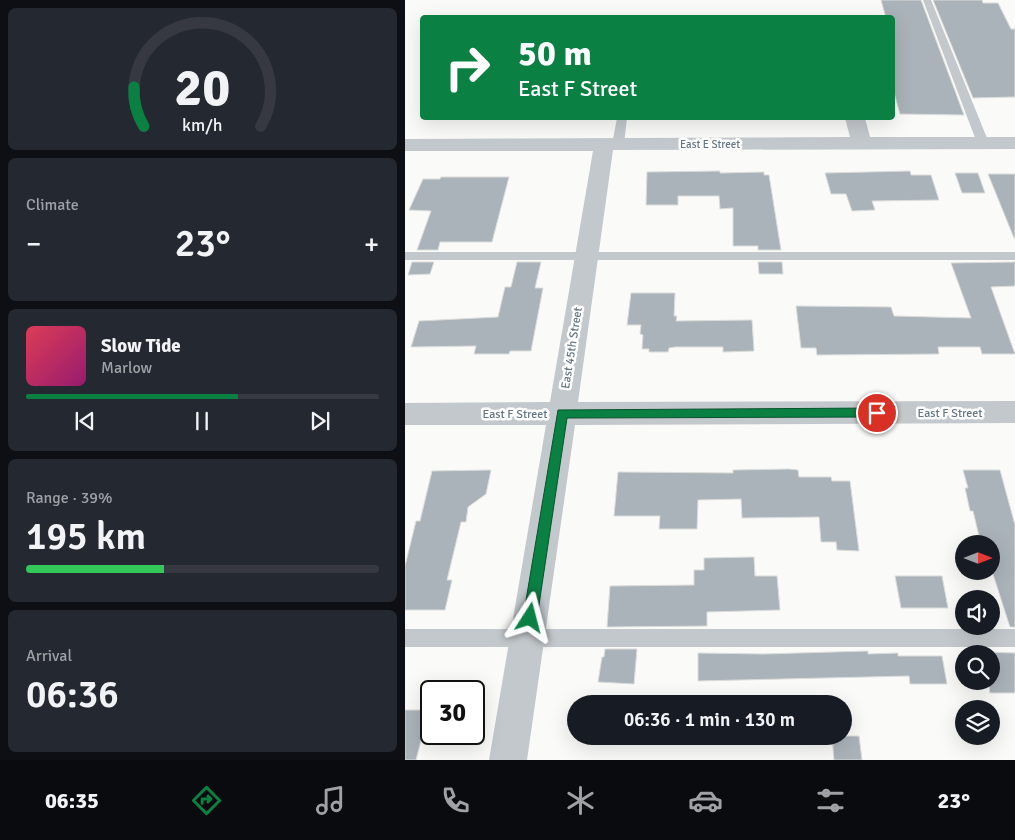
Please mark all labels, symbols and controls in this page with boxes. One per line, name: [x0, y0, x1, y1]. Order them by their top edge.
text: 50 m: [518, 32, 592, 75]
icon: right: [435, 35, 500, 100]
text: 20: [174, 56, 231, 120]
text: East F Street: [518, 75, 637, 102]
text: km/h: [182, 114, 223, 136]
street label: East E Street: [680, 138, 740, 151]
text: Climate: [26, 195, 79, 215]
text: 23°: [175, 220, 230, 267]
text: −: [26, 227, 41, 261]
text: +: [364, 227, 379, 261]
street label: East 45th Street: [558, 306, 586, 390]
text: Slow Tide: [101, 334, 181, 358]
text: Marlow: [101, 358, 152, 378]
pin: [856, 392, 898, 434]
icon: arrive: [863, 399, 891, 427]
street label: East F Street: [917, 406, 983, 421]
icon: previous: [71, 407, 99, 435]
icon: pause: [188, 407, 216, 435]
icon: next: [306, 407, 334, 435]
street label: East F Street: [482, 407, 548, 422]
text: Range · 39%: [26, 488, 112, 508]
text: 195 km: [26, 513, 146, 560]
north arrow: [955, 535, 1000, 580]
map controls: [955, 535, 1000, 745]
button: sound: [955, 590, 1000, 635]
position arrow: [503, 591, 555, 643]
button: search: [955, 645, 1000, 690]
text: Arrival: [26, 646, 72, 666]
text: 06:36: [26, 671, 119, 718]
speed limit sign: 30: [420, 680, 485, 745]
button: layers: [955, 700, 1000, 745]
text: 06:36 · 1 min · 130 m: [624, 708, 795, 732]
icon: directions: [189, 783, 224, 818]
icon: music: [313, 783, 348, 818]
icon: phone: [438, 783, 473, 818]
icon: climate: [563, 783, 598, 818]
icon: car: [688, 783, 723, 818]
icon: filters: [813, 783, 848, 818]
text: 06:35: [45, 787, 99, 814]
text: 23°: [937, 787, 970, 814]

